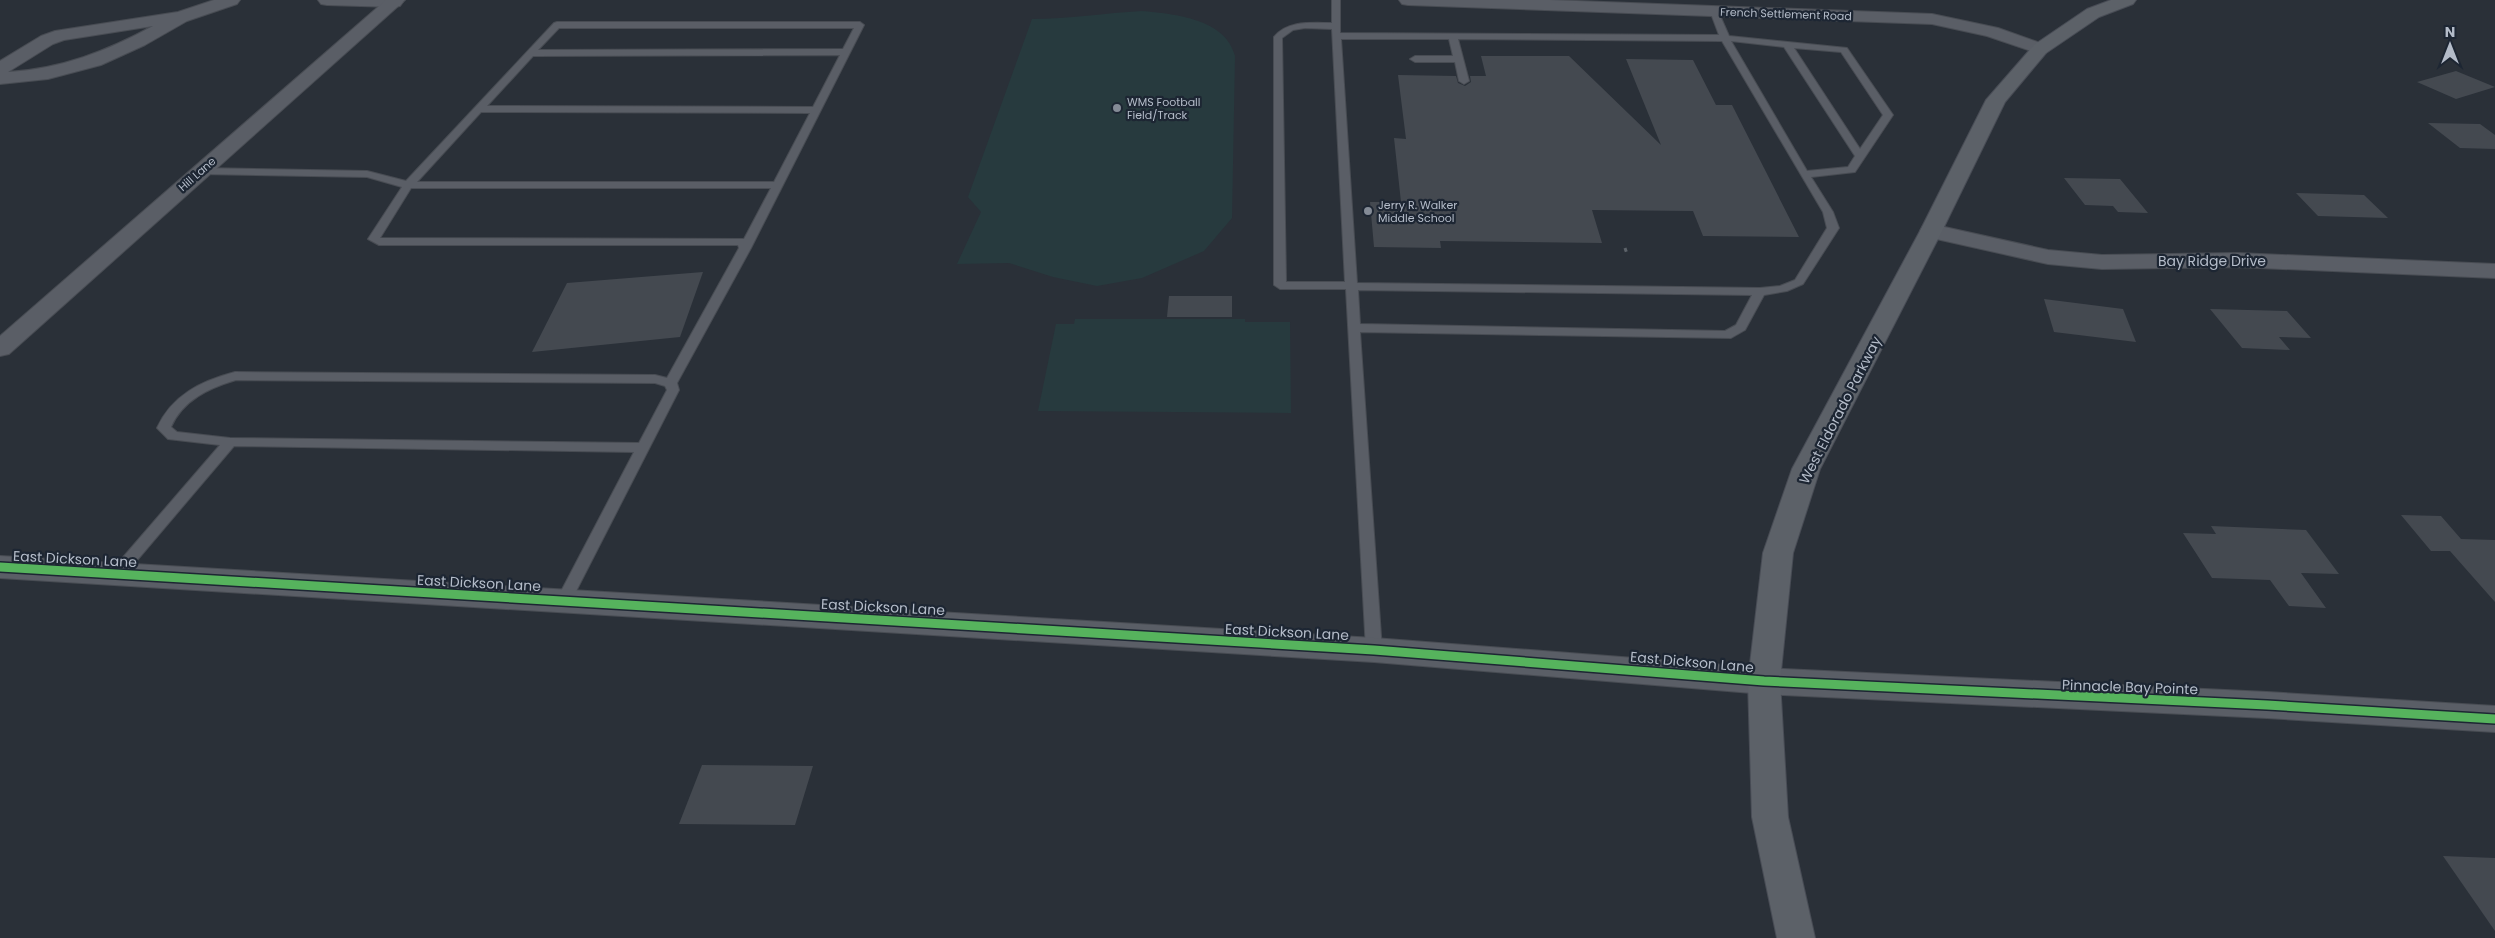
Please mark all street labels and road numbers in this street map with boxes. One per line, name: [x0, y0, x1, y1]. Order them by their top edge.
street label: French Settlement Road: [1720, 4, 1852, 24]
street label: Hill Lane: [175, 153, 219, 195]
street label: Bay Ridge Drive: [2158, 251, 2266, 271]
street label: West Eldorado Parkway: [1794, 333, 1886, 487]
street label: East Dickson Lane: [13, 546, 138, 572]
street label: East Dickson Lane: [417, 570, 542, 596]
street label: East Dickson Lane: [821, 594, 946, 620]
street label: East Dickson Lane: [1225, 619, 1350, 645]
street label: East Dickson Lane: [1629, 647, 1755, 677]
street label: Pinnacle Bay Pointe: [2062, 675, 2199, 699]

